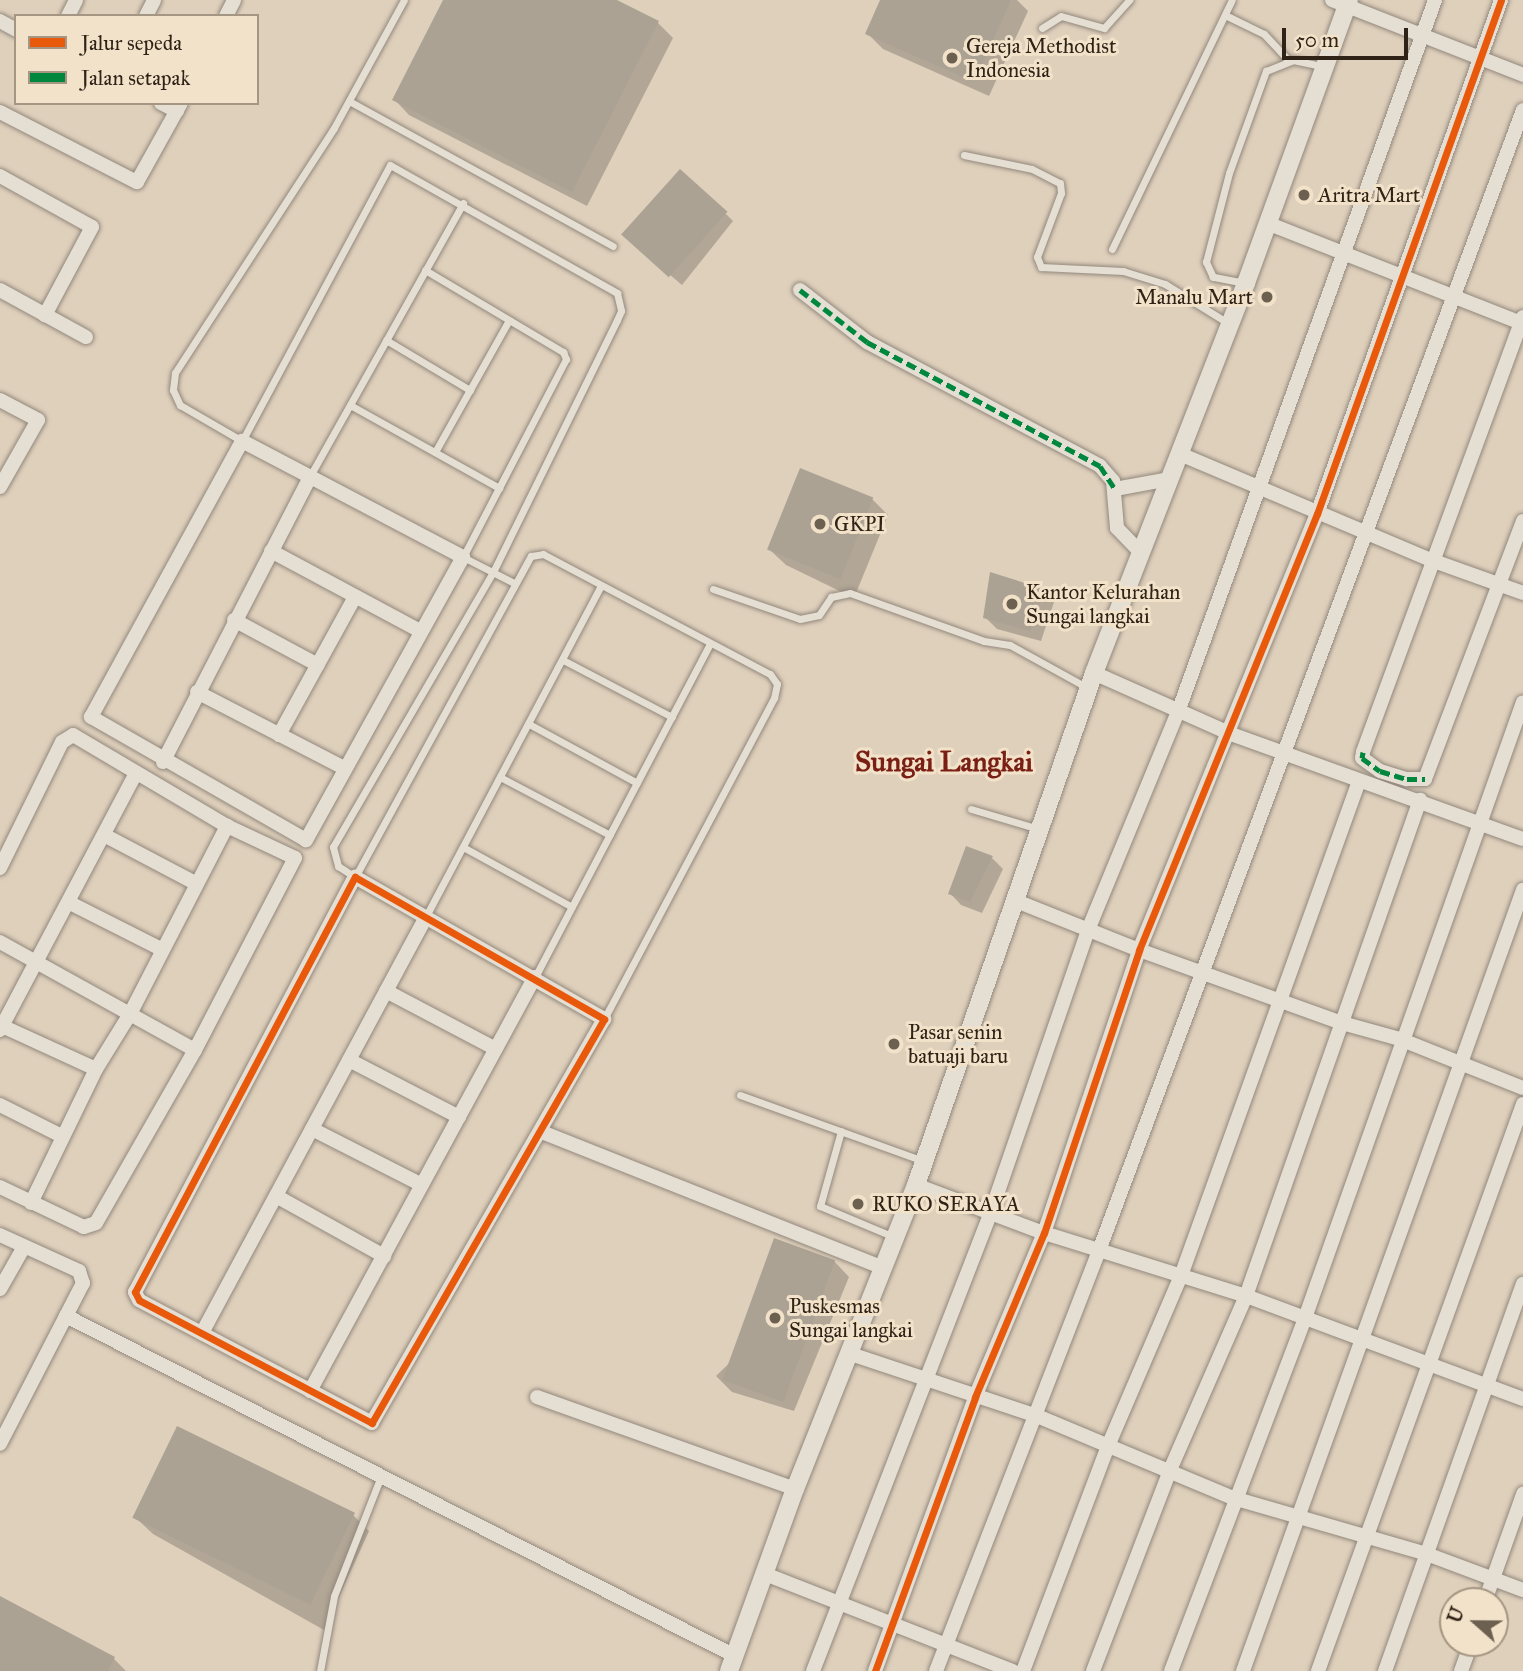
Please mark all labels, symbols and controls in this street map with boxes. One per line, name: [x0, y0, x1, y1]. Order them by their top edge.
legend: [14, 14, 259, 105]
scale bar: [1285, 14, 1411, 58]
text: 50 m: [1295, 27, 1339, 53]
text: Jalur sepeda: [81, 30, 182, 56]
place label: Gereja Methodist Indonesia: [966, 33, 1116, 83]
marker: Gereja Methodist Indonesia: [944, 50, 960, 66]
text: Jalan setapak: [81, 65, 190, 91]
place label: Aritra Mart: [1318, 182, 1420, 208]
marker: Aritra Mart: [1296, 187, 1312, 203]
place label: Manalu Mart: [1135, 284, 1253, 310]
marker: Manalu Mart: [1259, 289, 1275, 305]
place label: GKPI: [834, 511, 885, 537]
marker: GKPI: [812, 516, 828, 532]
place label: Kantor Kelurahan Sungai langkai: [1026, 579, 1180, 629]
marker: Kantor Kelurahan Sungai langkai: [1004, 596, 1020, 612]
district label: Sungai Langkai: [855, 745, 1033, 779]
place label: Pasar senin batuaji baru: [908, 1019, 1008, 1069]
marker: Pasar senin batuaji baru: [886, 1036, 902, 1052]
place label: RUKO SERAYA: [872, 1191, 1020, 1217]
marker: RUKO SERAYA: [850, 1196, 866, 1212]
place label: Puskesmas Sungai langkai: [789, 1293, 913, 1343]
marker: Puskesmas Sungai langkai: [767, 1310, 783, 1326]
north arrow: [1439, 1587, 1509, 1657]
text: U: [1442, 1604, 1469, 1626]

